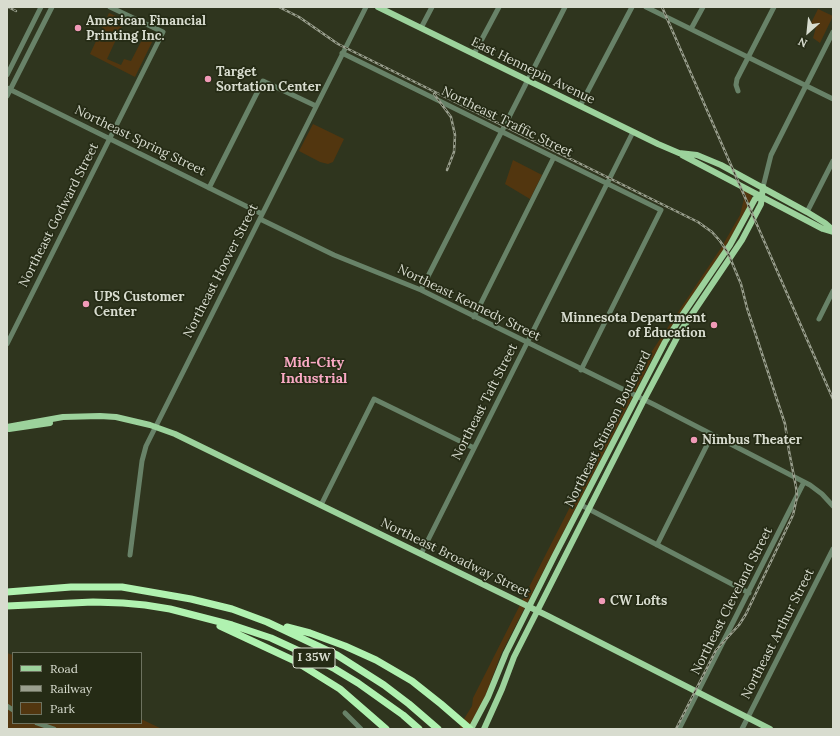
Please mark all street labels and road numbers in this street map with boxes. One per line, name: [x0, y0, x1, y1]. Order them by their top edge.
street label: East Hennepin Avenue: [469, 34, 597, 108]
street label: Northeast Traffic Street: [439, 83, 575, 161]
street label: Northeast Spring Street: [72, 102, 208, 180]
street label: Northeast Godward Street: [16, 140, 102, 290]
street label: Northeast Hoover Street: [180, 201, 262, 341]
street label: Northeast Kennedy Street: [395, 261, 543, 345]
street label: Northeast Taft Street: [449, 341, 521, 463]
street label: Northeast Stinson Boulevard: [562, 348, 654, 510]
street label: Northeast Broadway Street: [378, 515, 532, 601]
street label: Northeast Cleveland Street: [688, 525, 776, 677]
street label: Northeast Arthur Street: [738, 566, 818, 702]
road number: I 35W: [293, 648, 335, 668]

